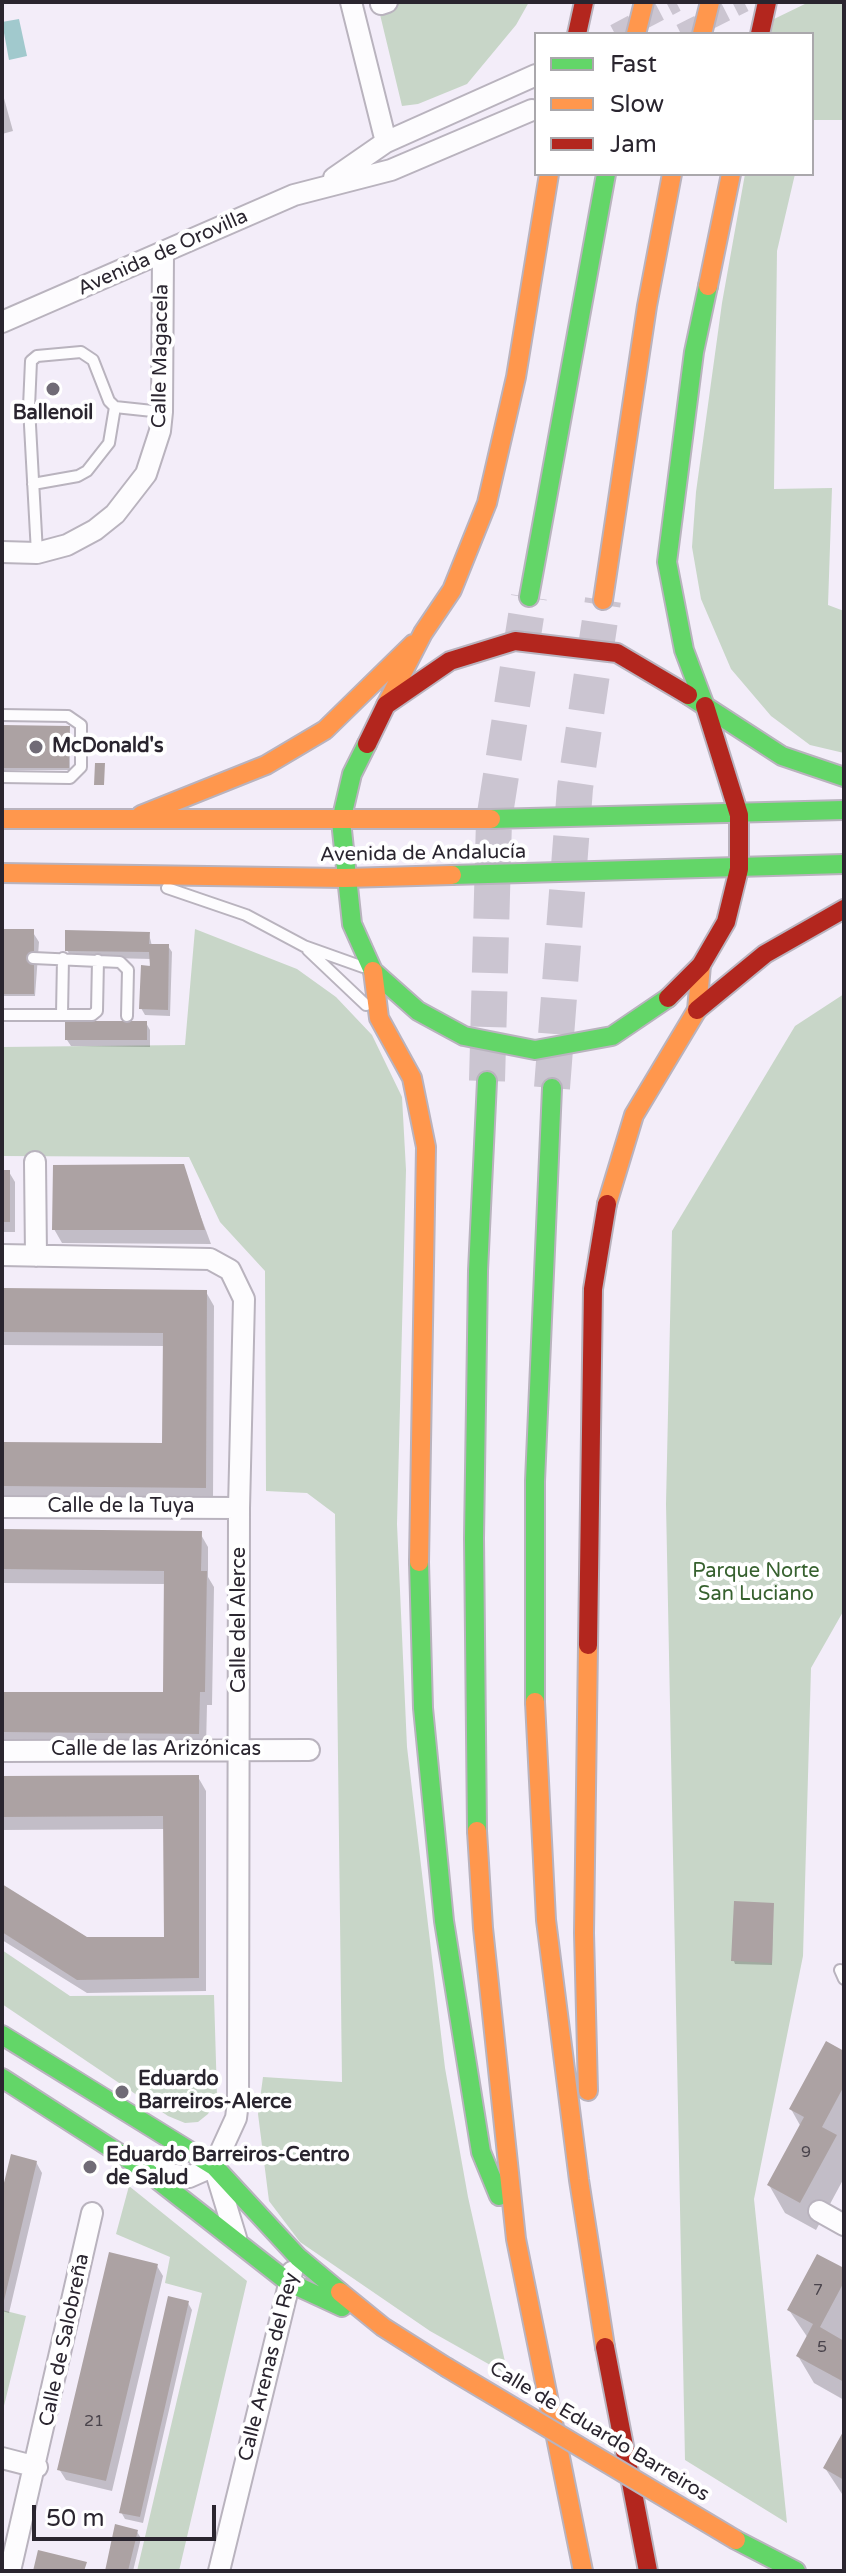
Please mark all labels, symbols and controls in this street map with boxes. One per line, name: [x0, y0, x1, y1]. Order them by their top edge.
legend: [534, 32, 814, 176]
text: Fast: [610, 50, 657, 79]
text: Slow: [610, 90, 664, 119]
text: Jam: [610, 130, 657, 159]
street label: Avenida de Orovilla: [74, 205, 252, 301]
street label: Calle Magacela: [148, 284, 174, 428]
marker: Ballenoil: [44, 380, 62, 398]
place label: Ballenoil: [13, 402, 93, 426]
place label: McDonald's: [52, 735, 164, 759]
marker: McDonald's: [27, 738, 45, 756]
street label: Avenida de Andalucía: [320, 840, 526, 868]
street label: Calle de la Tuya: [47, 1495, 195, 1519]
street label: Calle del Alerce: [228, 1547, 252, 1693]
park label: Parque Norte San Luciano: [692, 1560, 820, 1607]
street label: Calle de las Arizónicas: [51, 1738, 261, 1762]
place label: Eduardo Barreiros-Alerce: [138, 2068, 292, 2115]
marker: Eduardo Barreiros-Alerce: [113, 2083, 131, 2101]
house number: 9: [801, 2143, 811, 2163]
place label: Eduardo Barreiros-Centro de Salud: [106, 2144, 350, 2191]
marker: Eduardo Barreiros-Centro de Salud: [81, 2158, 99, 2176]
street label: Calle de Salobreña: [35, 2251, 95, 2429]
street label: Calle Arenas del Rey: [234, 2270, 304, 2464]
house number: 7: [813, 2281, 823, 2301]
house number: 5: [817, 2338, 827, 2358]
street label: Calle de Eduardo Barreiros: [485, 2357, 713, 2507]
house number: 21: [84, 2412, 104, 2432]
scale bar: [36, 2489, 220, 2539]
text: 50 m: [46, 2504, 104, 2533]

